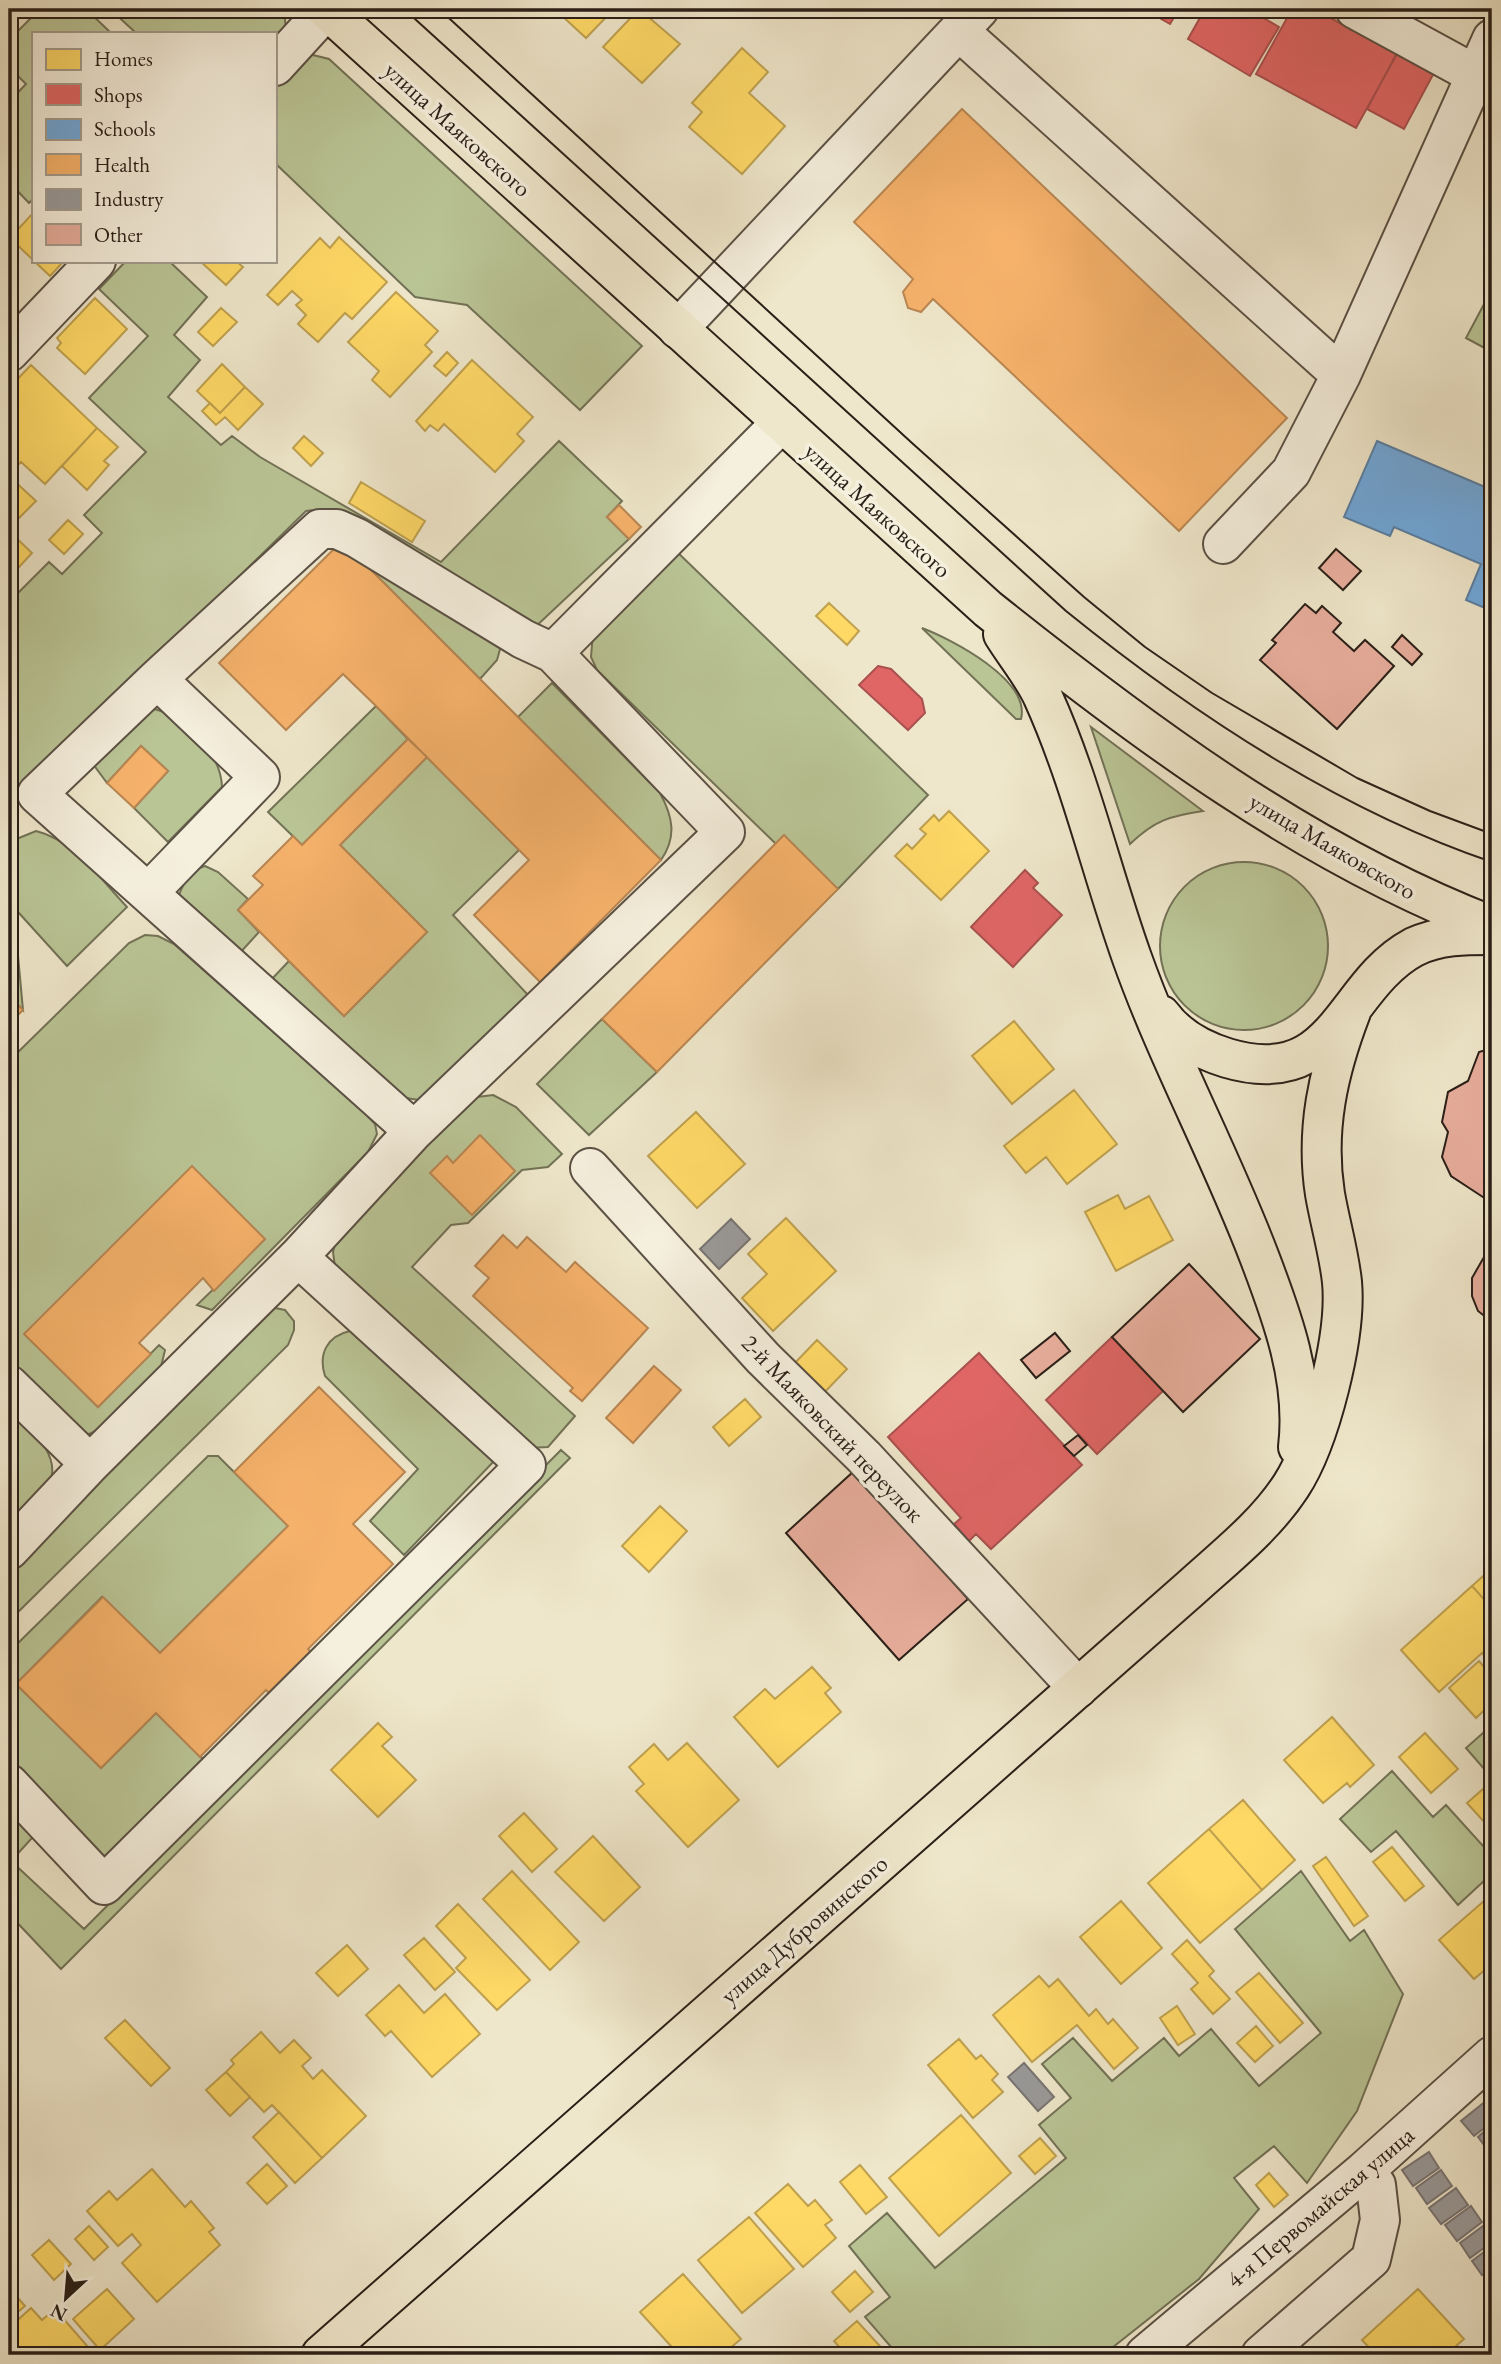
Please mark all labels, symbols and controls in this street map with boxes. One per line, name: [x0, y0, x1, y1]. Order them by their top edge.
legend: [32, 32, 276, 262]
text: Homes: [94, 45, 153, 72]
street label: улица Маяковского: [378, 55, 538, 203]
text: Shops: [94, 81, 143, 108]
text: Schools: [94, 115, 156, 142]
text: Health: [94, 151, 150, 178]
text: Industry: [94, 185, 164, 212]
text: Other: [94, 221, 143, 248]
street label: улица Маяковского: [798, 436, 958, 584]
street label: улица Маяковского: [1244, 786, 1422, 906]
street label: 2-й Маяковский переулок: [735, 1328, 931, 1529]
street label: улица Дубровинского: [714, 1848, 894, 2010]
street label: 4-я Первомайская улица: [1220, 2119, 1421, 2295]
north arrow: [32, 2262, 102, 2332]
text: N: [46, 2298, 71, 2327]

